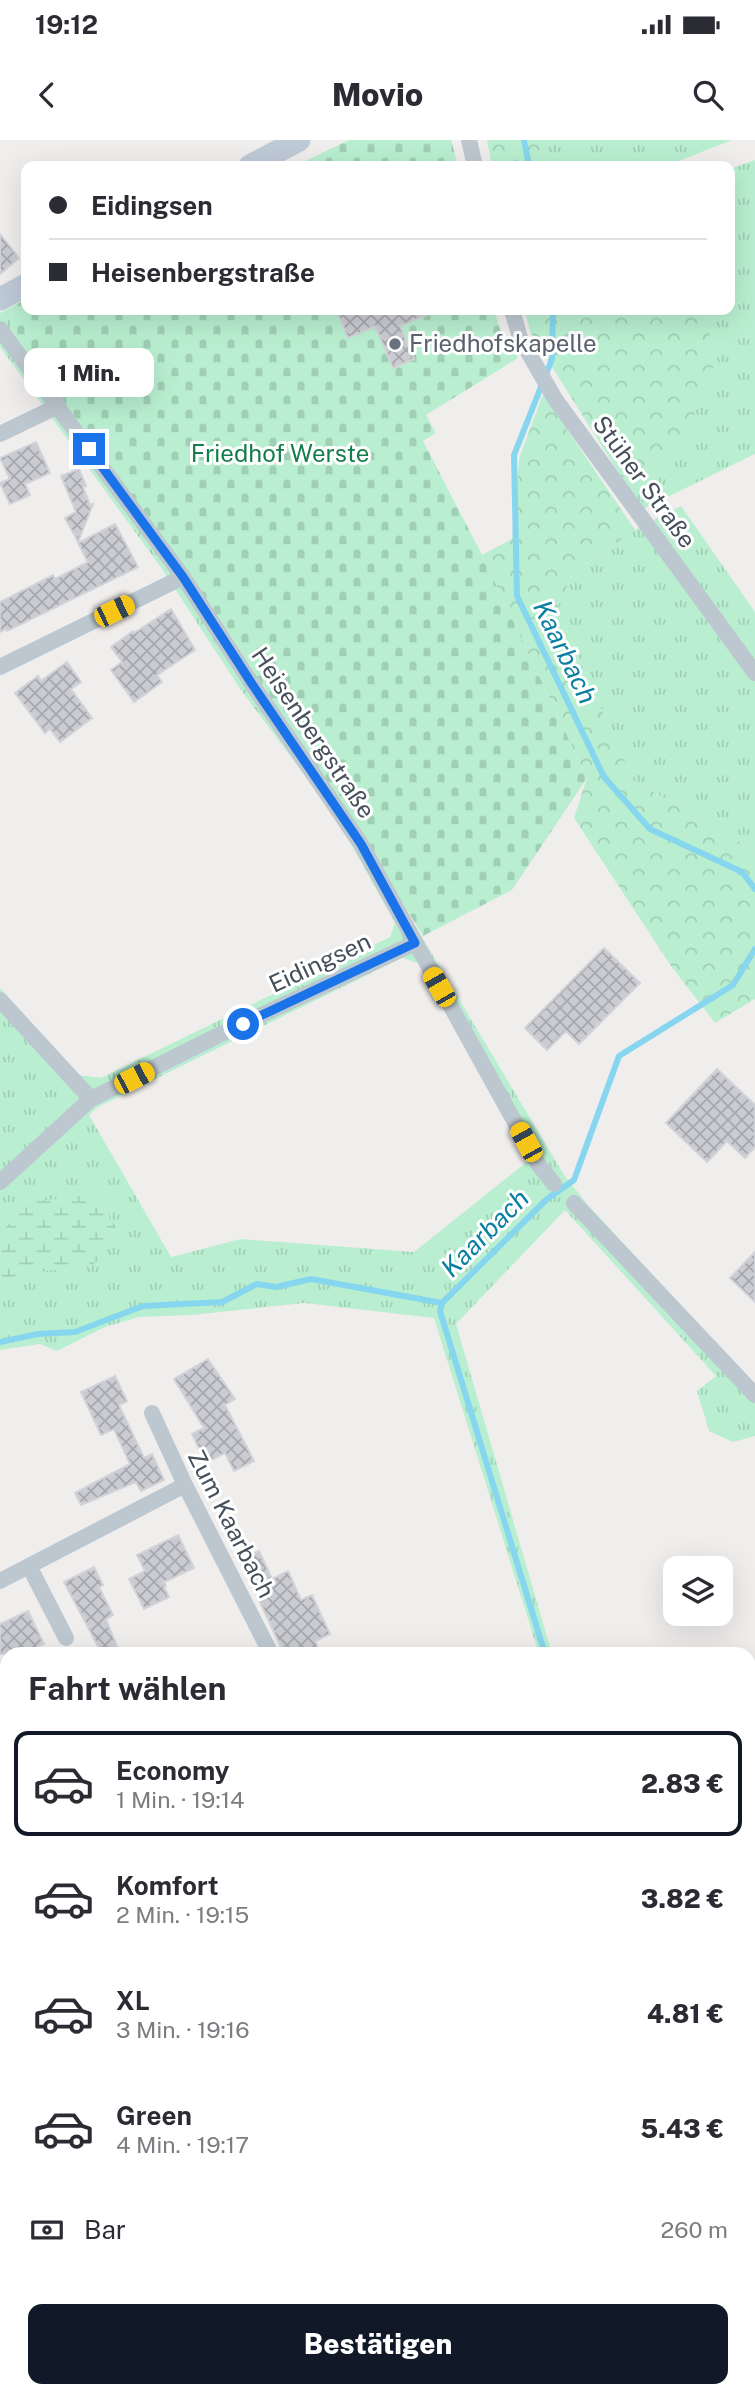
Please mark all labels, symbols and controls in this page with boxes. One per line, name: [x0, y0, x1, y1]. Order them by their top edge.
text: 19:12: [35, 9, 98, 40]
icon: back: [28, 76, 66, 114]
text: Movio: [332, 76, 423, 113]
icon: search: [689, 76, 727, 114]
text: Eidingsen: [91, 190, 213, 221]
text: Heisenbergstraße: [91, 257, 315, 288]
place label: Friedhofskapelle: [409, 329, 597, 357]
marker: Friedhofskapelle: [387, 336, 403, 352]
callout: 1 Min.: [24, 348, 154, 396]
text: 1 Min.: [57, 359, 121, 386]
street label: Stüher Straße: [587, 410, 702, 553]
route end: [73, 433, 105, 465]
park label: Friedhof Werste: [191, 439, 369, 467]
car: [91, 592, 138, 630]
water label: Kaarbach: [527, 595, 604, 709]
street label: Heisenbergstraße: [246, 642, 381, 823]
street label: Eidingsen: [264, 926, 375, 998]
car: [420, 964, 459, 1010]
route start: [227, 1008, 259, 1040]
car: [111, 1059, 158, 1097]
car: [507, 1119, 546, 1165]
water label: Kaarbach: [434, 1182, 535, 1283]
street label: Zum Kaarbach: [183, 1445, 281, 1602]
map controls: [663, 1556, 733, 1626]
button: layers: [663, 1556, 733, 1626]
text: Fahrt wählen: [28, 1670, 227, 1707]
icon: car: [32, 1752, 95, 1815]
text: Economy: [116, 1755, 229, 1786]
text: 2.83 €: [641, 1768, 724, 1799]
text: 1 Min. · 19:14: [116, 1786, 245, 1813]
icon: car: [32, 1867, 95, 1930]
text: Komfort: [116, 1870, 218, 1901]
text: 3.82 €: [641, 1883, 724, 1914]
text: 2 Min. · 19:15: [116, 1901, 249, 1928]
icon: car: [32, 1982, 95, 2045]
text: XL: [116, 1985, 150, 2016]
text: 4.81 €: [647, 1998, 724, 2029]
text: 3 Min. · 19:16: [116, 2016, 249, 2043]
icon: car: [32, 2097, 95, 2160]
text: Green: [116, 2100, 192, 2131]
text: 5.43 €: [640, 2113, 724, 2144]
text: 4 Min. · 19:17: [116, 2131, 249, 2158]
icon: cash: [28, 2211, 66, 2249]
text: Bar: [84, 2214, 126, 2245]
text: 260 m: [661, 2216, 728, 2243]
button: Bestätigen: [28, 2304, 728, 2384]

